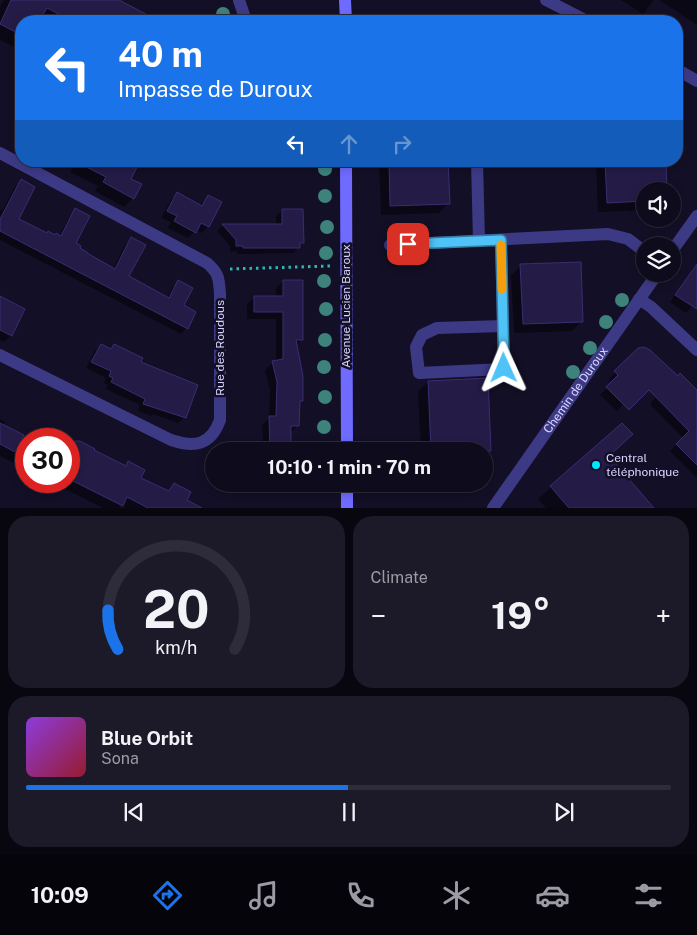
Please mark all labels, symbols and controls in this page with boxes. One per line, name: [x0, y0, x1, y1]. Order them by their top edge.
text: 40 m: [118, 34, 203, 75]
icon: left: [35, 35, 100, 100]
text: Impasse de Duroux: [118, 76, 313, 102]
icon: left: [282, 130, 310, 158]
icon: ahead: [335, 130, 363, 158]
icon: right: [388, 130, 416, 158]
map controls: [636, 182, 681, 282]
button: sound: [636, 182, 681, 227]
pin: [387, 223, 429, 265]
icon: arrive: [394, 230, 422, 258]
button: layers: [636, 237, 681, 282]
street label: Avenue Lucien Baroux: [339, 244, 353, 368]
street label: Rue des Roudous: [213, 300, 227, 396]
position arrow: [477, 341, 529, 393]
street label: Chemin de Duroux: [541, 344, 611, 436]
speed limit sign: 30: [15, 428, 80, 493]
place label: Central téléphonique: [606, 451, 679, 479]
text: 10:10 · 1 min · 70 m: [267, 456, 431, 478]
marker: Central téléphonique: [590, 459, 602, 471]
text: Climate: [371, 568, 428, 587]
text: 20: [143, 579, 210, 640]
text: 19°: [491, 593, 550, 638]
text: −: [371, 599, 386, 632]
text: +: [655, 599, 671, 632]
text: km/h: [155, 637, 197, 658]
text: Blue Orbit: [101, 727, 193, 749]
text: Sona: [101, 749, 139, 768]
icon: previous: [120, 798, 148, 826]
icon: pause: [335, 798, 363, 826]
icon: next: [550, 798, 578, 826]
icon: directions: [150, 878, 185, 913]
icon: music: [246, 878, 281, 913]
icon: phone: [343, 878, 378, 913]
icon: climate: [439, 878, 474, 913]
icon: car: [535, 878, 570, 913]
icon: filters: [631, 878, 666, 913]
text: 10:09: [31, 882, 89, 908]

